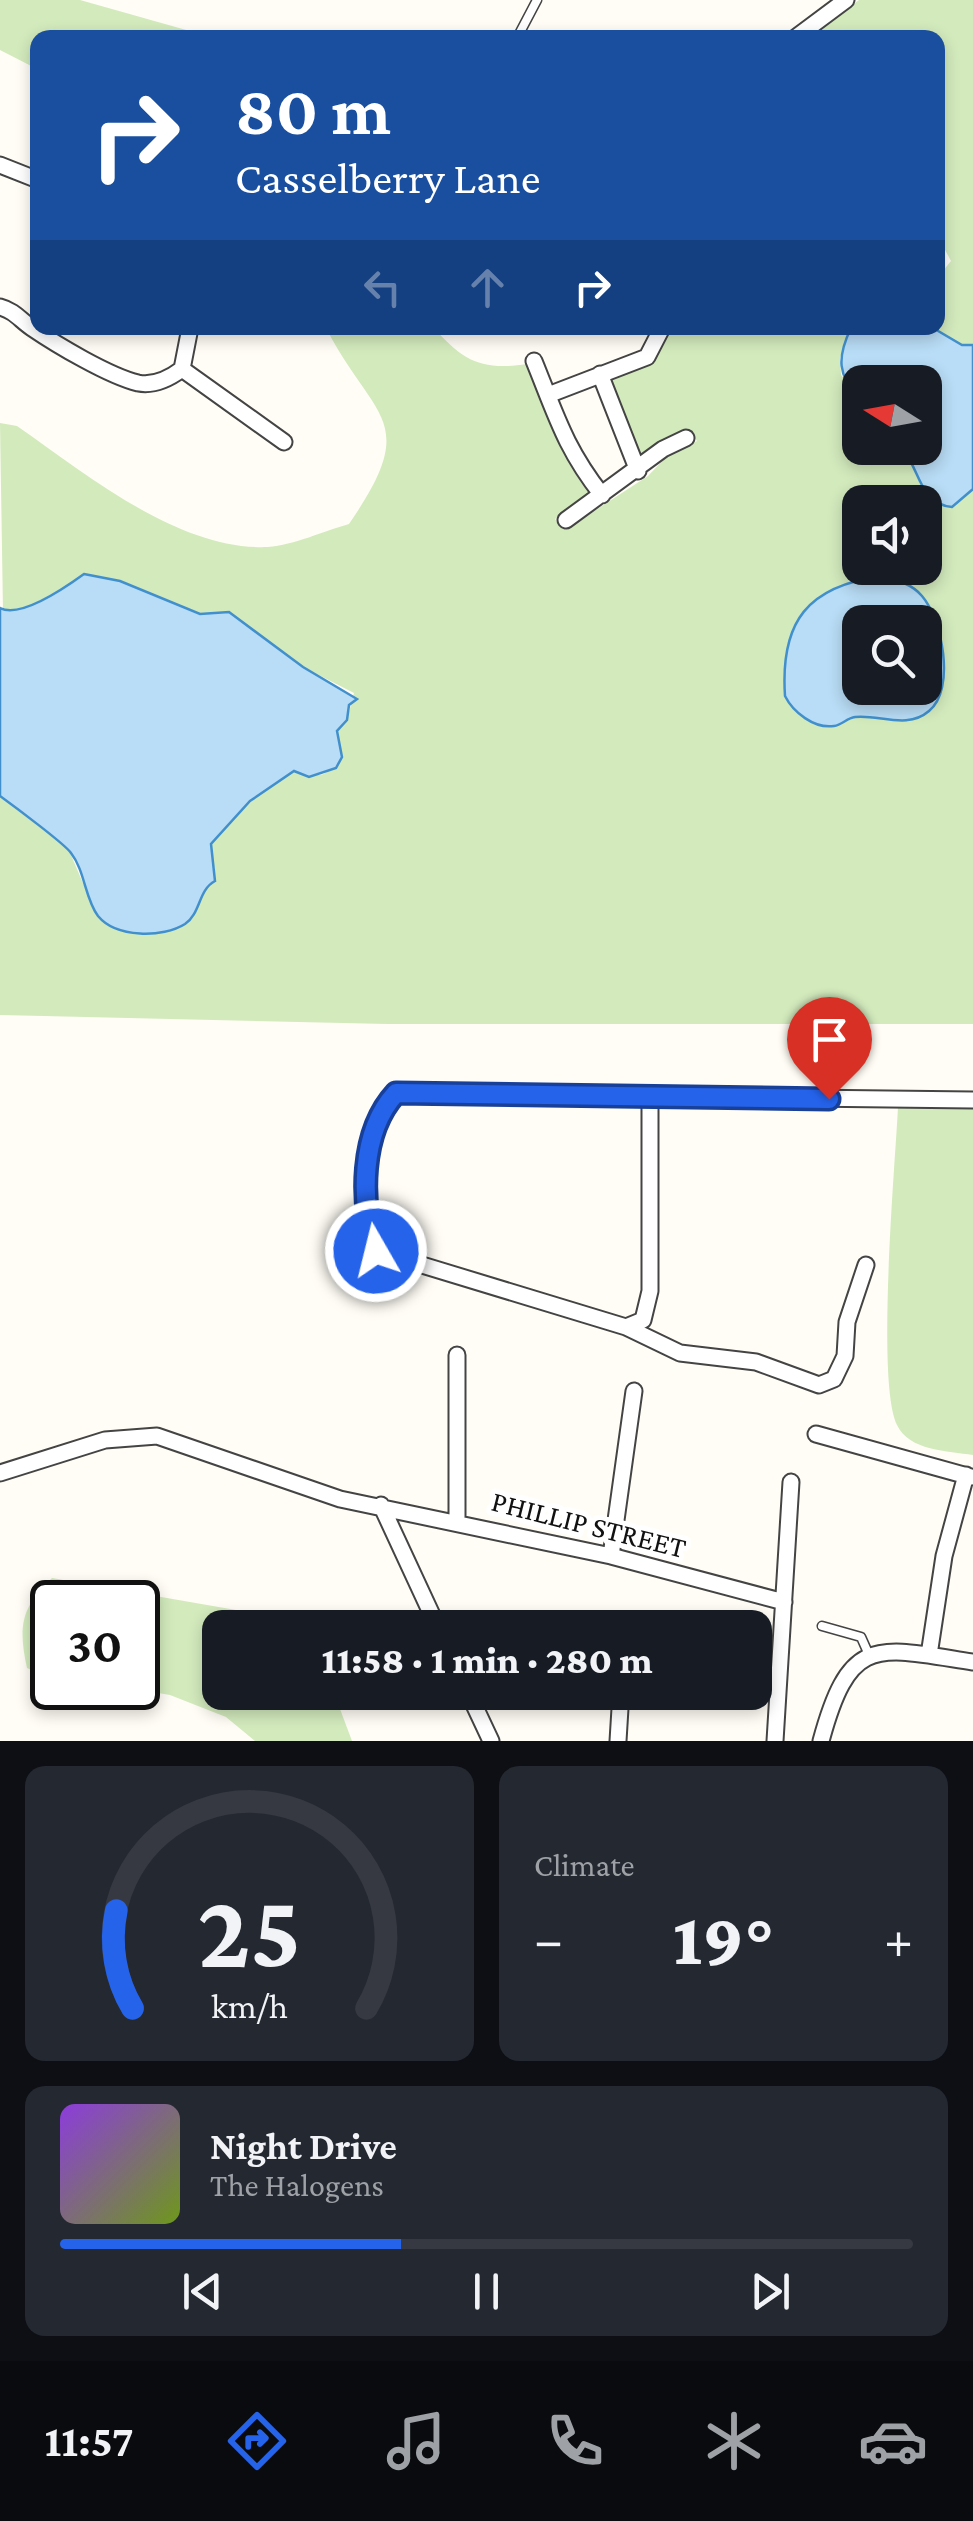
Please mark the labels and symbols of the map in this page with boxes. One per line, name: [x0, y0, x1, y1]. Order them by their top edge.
north arrow: [842, 365, 942, 465]
pin: [787, 997, 872, 1100]
position arrow: [324, 1199, 428, 1303]
street label: PHILLIP STREET: [488, 1484, 690, 1564]
speed limit sign: 30: [30, 1580, 160, 1710]

